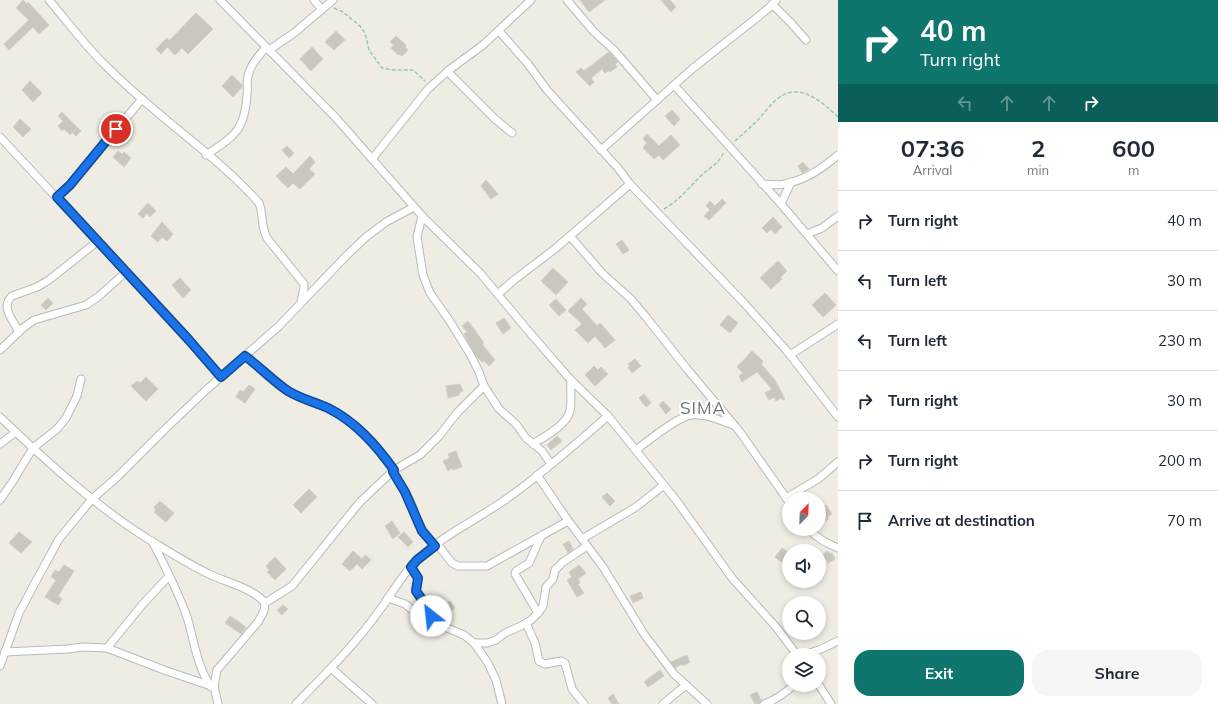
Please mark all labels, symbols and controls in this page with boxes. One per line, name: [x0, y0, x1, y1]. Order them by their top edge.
text: 40 m: [920, 13, 986, 48]
icon: right: [854, 16, 906, 68]
text: Turn right: [920, 48, 1000, 71]
icon: left: [954, 92, 976, 114]
icon: ahead: [996, 92, 1018, 114]
icon: ahead: [1038, 92, 1060, 114]
icon: right: [1080, 92, 1102, 114]
pin: [99, 112, 133, 146]
icon: arrive: [105, 118, 127, 140]
text: 07:36: [901, 133, 964, 163]
text: 2: [1031, 133, 1045, 163]
text: 600: [1112, 133, 1155, 163]
text: Arrival: [913, 162, 952, 178]
text: min: [1027, 162, 1049, 178]
text: m: [1128, 162, 1139, 178]
icon: right: [854, 210, 876, 232]
text: Turn right: [888, 211, 958, 230]
text: 40 m: [1167, 211, 1202, 230]
icon: left: [854, 270, 876, 292]
text: Turn left: [888, 271, 947, 290]
text: 30 m: [1167, 271, 1202, 290]
icon: left: [854, 330, 876, 352]
text: Turn left: [888, 331, 947, 350]
text: 230 m: [1158, 331, 1202, 350]
icon: right: [854, 390, 876, 412]
text: Turn right: [888, 391, 958, 410]
text: 30 m: [1167, 391, 1202, 410]
district label: SIMA: [680, 397, 726, 418]
icon: right: [854, 450, 876, 472]
text: Turn right: [888, 451, 958, 470]
text: 200 m: [1158, 451, 1202, 470]
north arrow: [782, 492, 826, 536]
map controls: [782, 492, 826, 692]
icon: arrive: [854, 510, 876, 532]
text: Arrive at destination: [888, 511, 1035, 530]
text: 70 m: [1167, 511, 1202, 530]
button: sound: [782, 544, 826, 588]
position arrow: [410, 595, 452, 637]
button: search: [782, 596, 826, 640]
button: layers: [782, 648, 826, 692]
button: Exit: [854, 650, 1024, 696]
button: Share: [1032, 650, 1202, 696]

